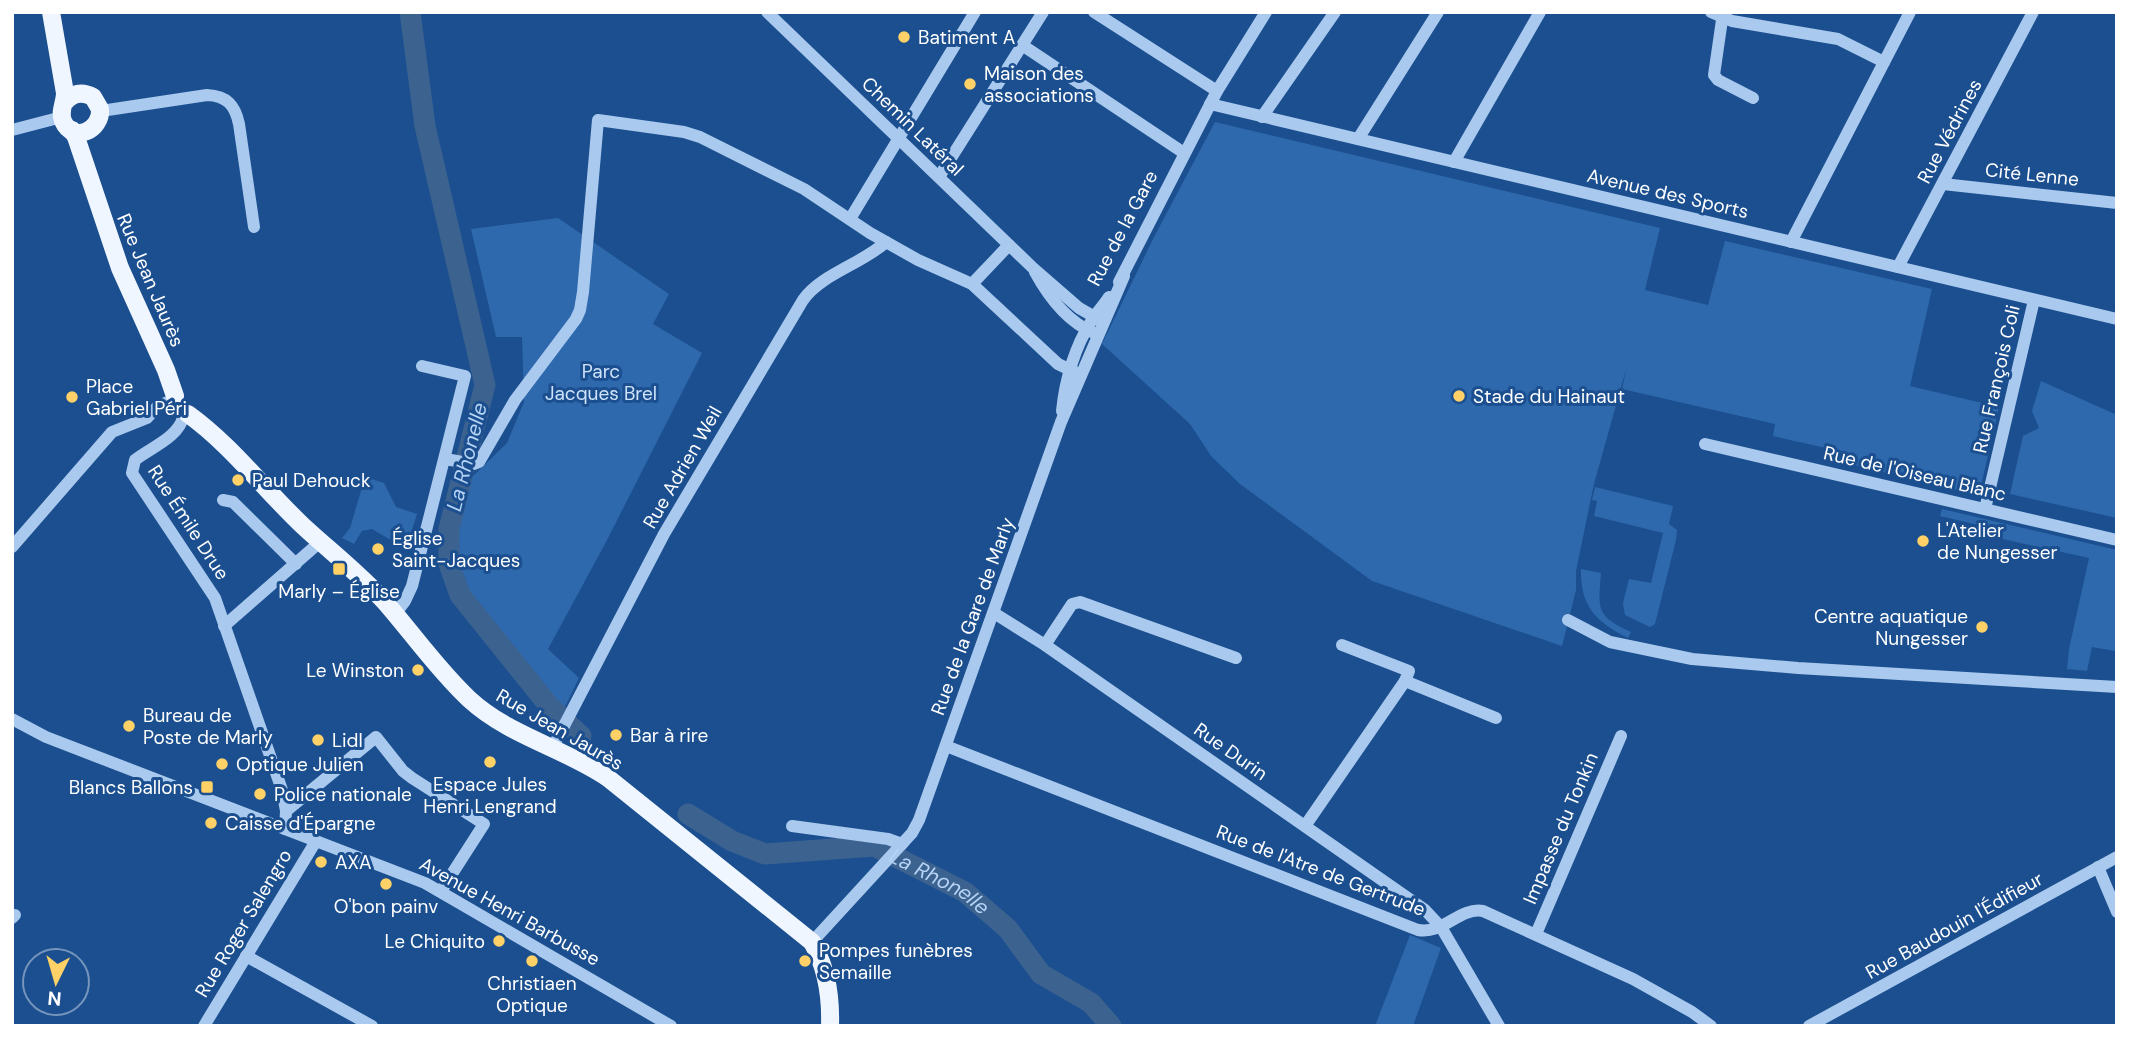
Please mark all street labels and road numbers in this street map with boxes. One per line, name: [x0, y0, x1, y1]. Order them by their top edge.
street label: Chemin Latéral: [856, 71, 969, 181]
street label: Rue Védrines: [1911, 75, 1987, 188]
street label: Cité Lenne: [1984, 157, 2080, 192]
street label: Avenue des Sports: [1585, 163, 1751, 224]
street label: Rue de la Gare: [1081, 166, 1163, 290]
street label: Rue Jean Jaurès: [111, 210, 190, 351]
street label: Rue François Coli: [1967, 303, 2026, 456]
street label: Rue Adrien Weil: [637, 402, 728, 533]
street label: Rue de l'Oiseau Blanc: [1821, 440, 2009, 507]
street label: Rue Émile Drue: [142, 460, 235, 584]
street label: Rue de la Gare de Marly: [925, 514, 1020, 718]
street label: Rue Jean Jaurès: [492, 683, 628, 776]
street label: Rue Durin: [1189, 717, 1272, 786]
street label: Impasse du Tonkin: [1517, 748, 1604, 908]
street label: Rue de l'Atre de Gertrude: [1213, 819, 1429, 922]
street label: Rue Roger Salengro: [189, 845, 298, 1002]
street label: Avenue Henri Barbusse: [415, 851, 604, 971]
street label: Rue Baudouin l'Édifieur: [1861, 866, 2047, 985]

